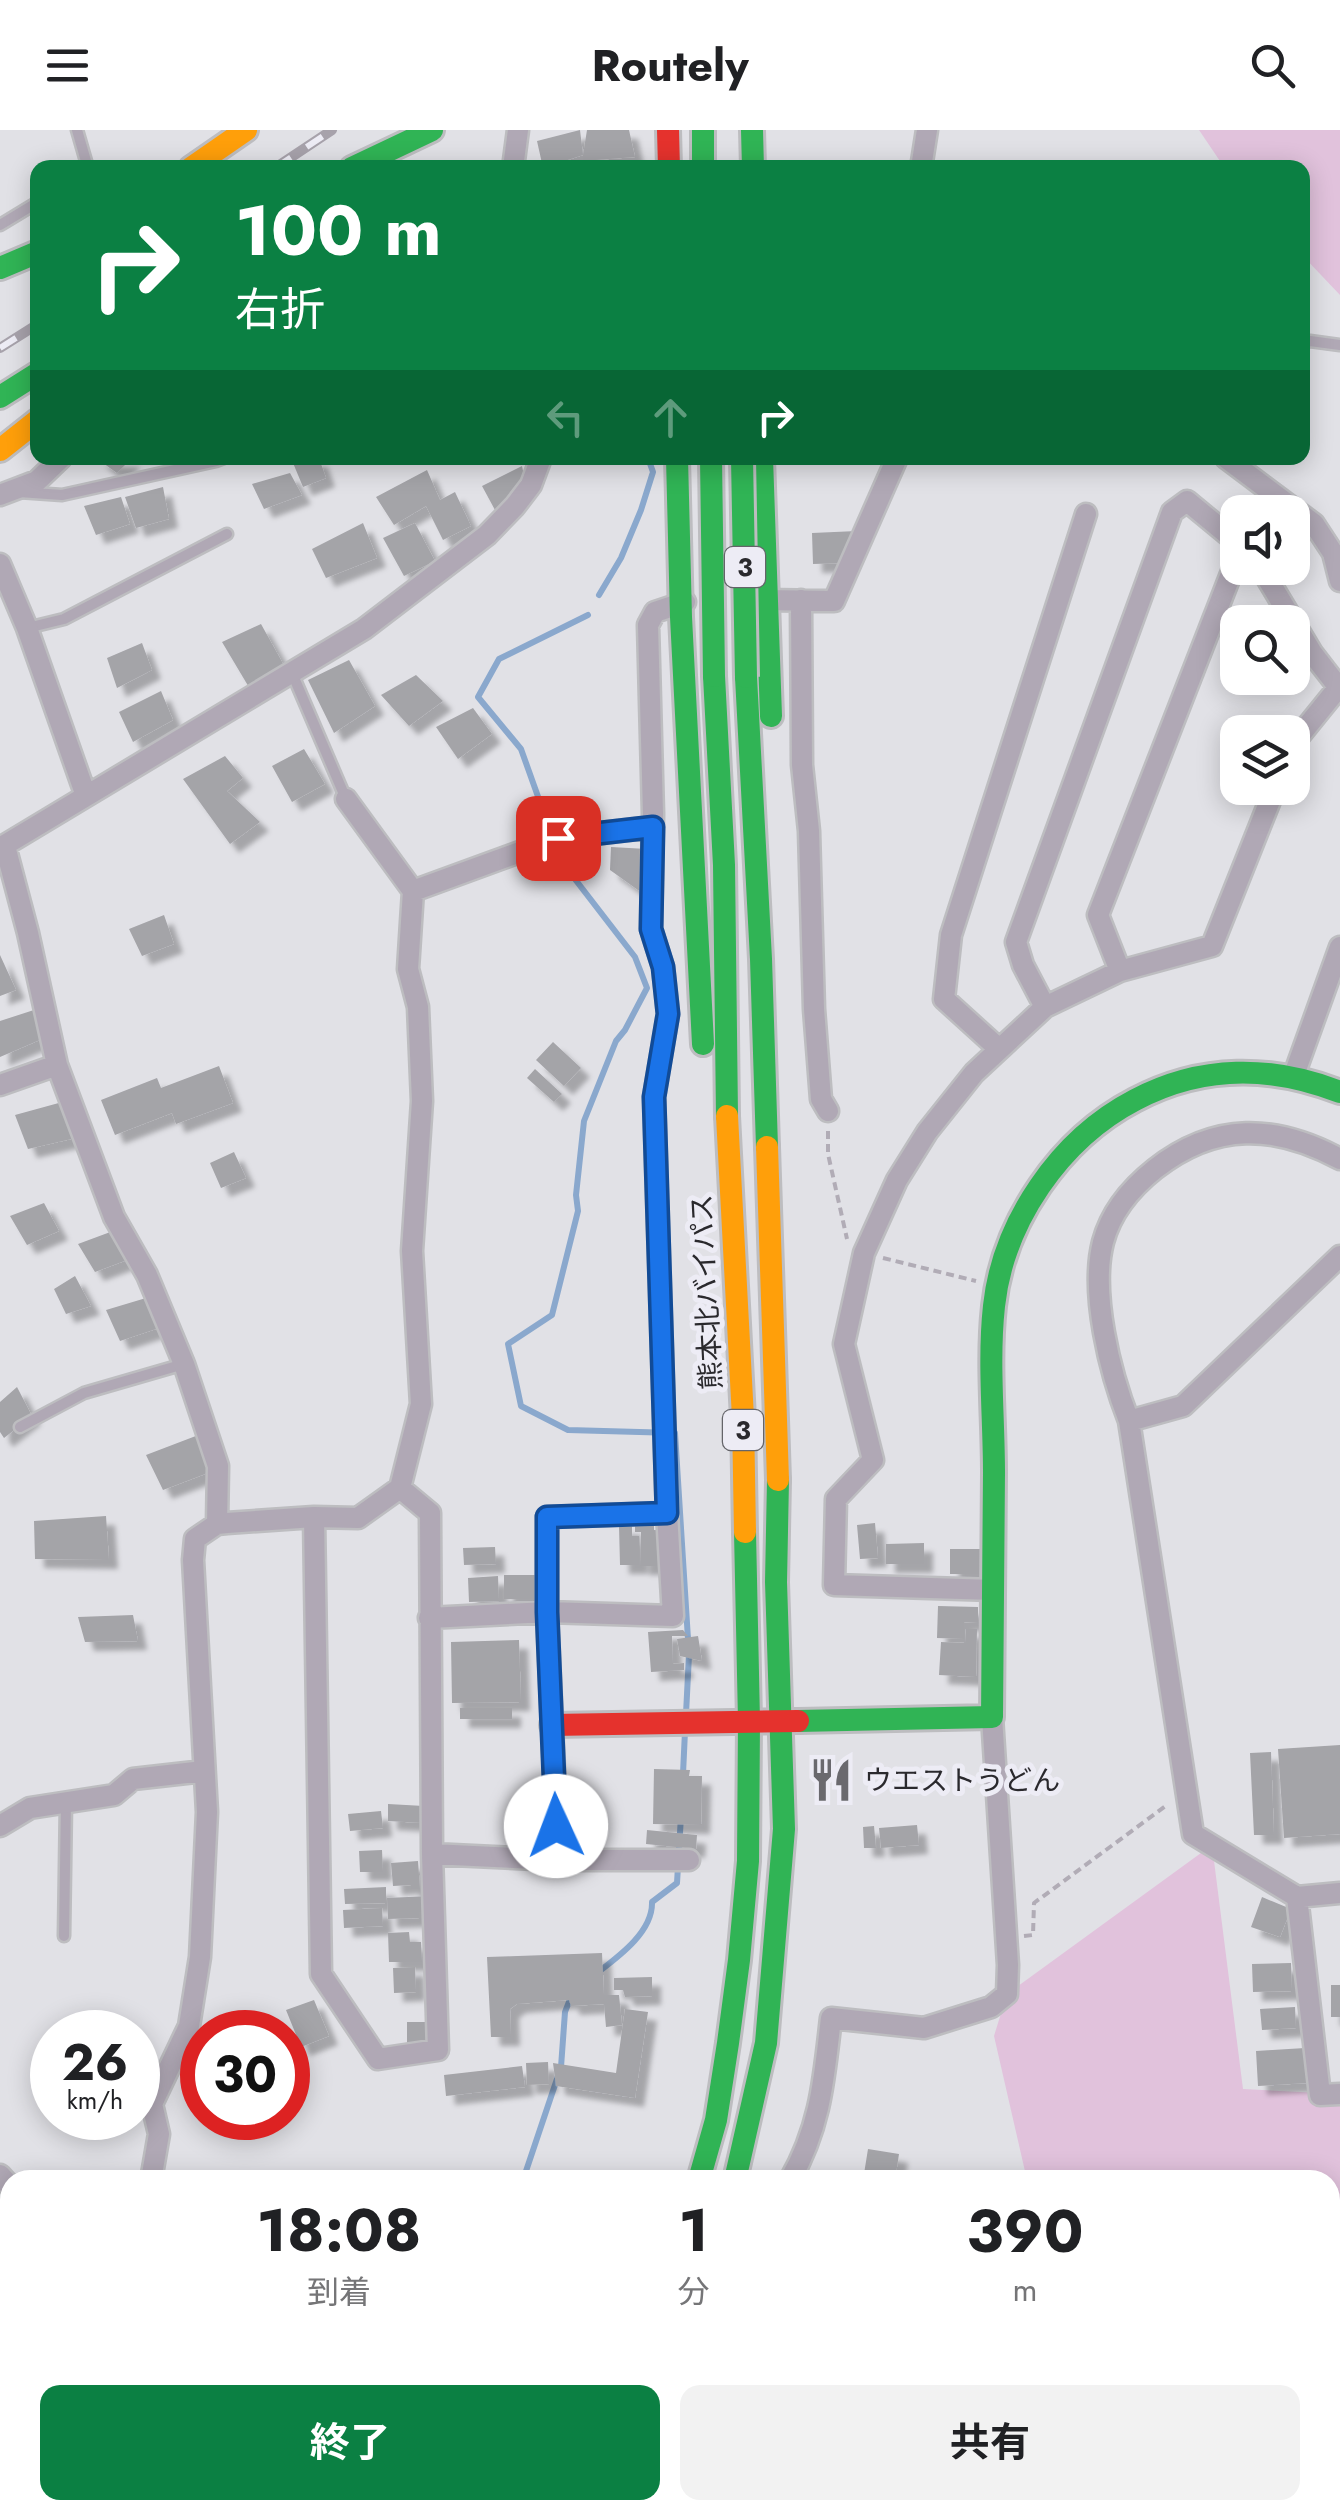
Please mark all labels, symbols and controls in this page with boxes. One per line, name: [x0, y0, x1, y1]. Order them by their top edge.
text: Routely: [591, 33, 749, 98]
icon: menu: [40, 38, 95, 93]
icon: search: [1245, 38, 1300, 93]
text: 100 m: [235, 180, 442, 281]
icon: right: [70, 200, 200, 330]
text: 右折: [235, 277, 325, 342]
icon: left: [538, 390, 593, 445]
icon: ahead: [643, 390, 698, 445]
icon: right: [748, 390, 803, 445]
map controls: [1220, 495, 1310, 805]
button: sound: [1220, 495, 1310, 585]
road number: 3: [725, 547, 765, 587]
button: search: [1220, 605, 1310, 695]
button: layers: [1220, 715, 1310, 805]
pin: [516, 796, 601, 881]
icon: arrive: [531, 811, 586, 866]
street label: 熊本北バイパス: [681, 1193, 732, 1391]
road number: 3: [723, 1410, 763, 1450]
restaurant icon: ウエストうどん: [807, 1756, 855, 1804]
place label: ウエストうどん: [864, 1760, 1060, 1801]
position arrow: [504, 1774, 608, 1878]
speed limit sign: 30: [180, 2010, 310, 2140]
text: 26: [62, 2026, 128, 2099]
text: km/h: [67, 2082, 123, 2118]
text: 18:08: [257, 2187, 421, 2274]
text: 1: [679, 2187, 709, 2274]
text: 390: [966, 2188, 1083, 2275]
text: m: [1012, 2267, 1037, 2313]
text: 到着: [307, 2269, 371, 2315]
text: 分: [678, 2269, 710, 2315]
button: 終了: [40, 2385, 660, 2500]
button: 共有: [680, 2385, 1300, 2500]

